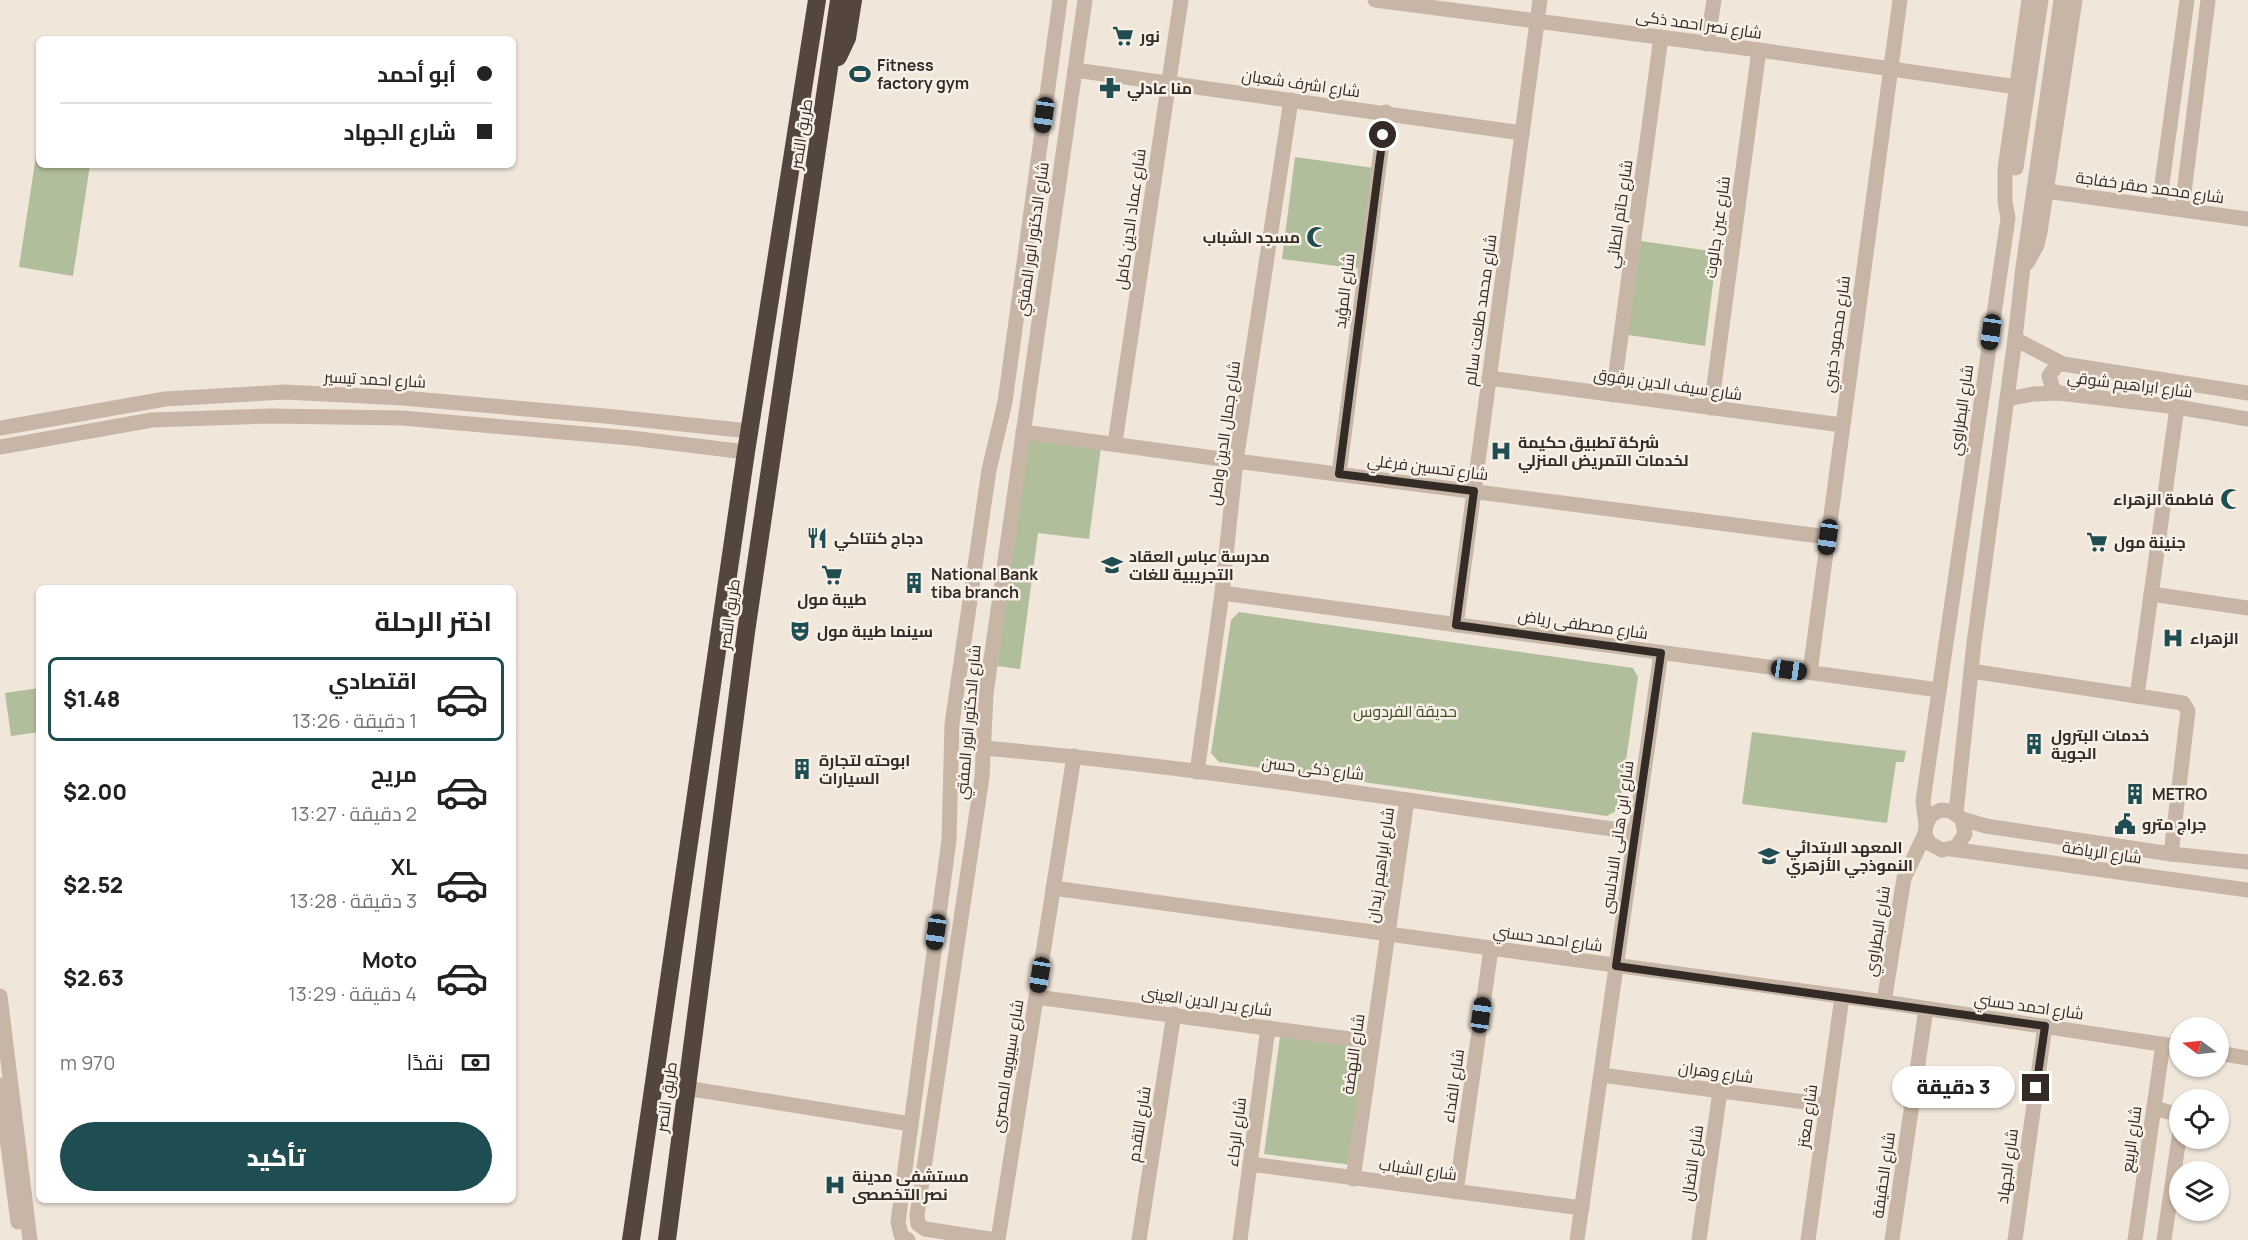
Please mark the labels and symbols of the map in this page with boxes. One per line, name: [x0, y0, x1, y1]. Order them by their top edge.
street label: شارع نصر احمد ذكى: [1634, 4, 1764, 45]
supermarket icon: نور: [1111, 24, 1135, 48]
place label: نور: [1139, 25, 1160, 47]
place label: Fitness factory gym: [877, 54, 969, 94]
sports icon: Fitness factory gym: [848, 62, 872, 86]
street label: شارع اشرف شعبان: [1240, 64, 1362, 103]
pharmacy icon: منا عادلي: [1098, 76, 1122, 100]
place label: منا عادلي: [1127, 77, 1192, 101]
car: [1033, 96, 1055, 134]
street label: طريق النصر: [784, 97, 817, 172]
route start: [1369, 121, 1396, 148]
street label: شارع عماد الدين كامل: [1109, 147, 1152, 291]
street label: شارع حاتم الطائي: [1600, 158, 1640, 270]
street label: شارع الدكتور انور المفتي: [1010, 160, 1057, 318]
street label: شارع محمد صقر خفاجة: [2074, 166, 2226, 209]
street label: شارع عين جالوت: [1699, 175, 1736, 279]
mosque icon: مسجد الشباب: [1305, 225, 1329, 249]
place label: مسجد الشباب: [1203, 226, 1300, 248]
street label: شارع محمد طلعت سالم: [1458, 233, 1503, 387]
street label: شارع المؤيد: [1328, 252, 1361, 330]
street label: شارع محمود خيري: [1817, 274, 1858, 394]
car: [1980, 313, 2002, 351]
street label: شارع جمال الدين واصل: [1203, 359, 1246, 507]
street label: شارع سيف الدين برقوق: [1592, 363, 1744, 406]
street label: شارع البطراوي: [1944, 363, 1981, 457]
street label: شارع احمد تيسير: [322, 365, 427, 394]
street label: شارع ابراهيم شوقي: [2066, 365, 2194, 406]
place label: شركة تطبيق حكيمة لخدمات التمريض المنزلي: [1518, 431, 1689, 473]
hospital icon: شركة تطبيق حكيمة لخدمات التمريض المنزلي: [1489, 439, 1513, 463]
street label: شارع تحسين فرغلي: [1366, 449, 1490, 488]
mosque icon: فاطمة الزهراء: [2219, 487, 2243, 511]
place label: فاطمة الزهراء: [2113, 488, 2214, 510]
car: [1817, 518, 1839, 556]
restaurant icon: دجاج كنتاكي: [805, 526, 829, 550]
place label: دجاج كنتاكي: [834, 527, 923, 551]
supermarket icon: جنينة مول: [2085, 530, 2109, 554]
place label: جنينة مول: [2114, 531, 2186, 553]
place label: مدرسة عباس العقاد التجريبية للغات: [1129, 545, 1270, 585]
school or university icon: مدرسة عباس العقاد التجريبية للغات: [1100, 553, 1124, 577]
supermarket icon: طيبة مول: [820, 563, 844, 587]
place label: National Bank tiba branch: [931, 563, 1038, 603]
building icon: National Bank tiba branch: [902, 571, 926, 595]
street label: طريق النصر: [713, 577, 745, 652]
place label: طيبة مول: [797, 588, 867, 610]
street label: شارع مصطفى رياض: [1516, 604, 1649, 645]
theatre icon: سينما طيبة مول: [788, 619, 812, 643]
place label: سينما طيبة مول: [817, 620, 933, 642]
hospital icon: الزهراء: [2161, 626, 2185, 650]
place label: الزهراء: [2190, 627, 2239, 649]
street label: شارع الدكتور انور المفتي: [950, 644, 989, 801]
car: [1770, 659, 1808, 681]
park label: حديقة الفردوس: [1353, 700, 1457, 722]
place label: خدمات البترول الجوية: [2051, 724, 2149, 764]
building icon: خدمات البترول الجوية: [2022, 732, 2046, 756]
place label: ابوحته لتجارة السيارات: [819, 749, 910, 789]
street label: شارع ذكى حسن: [1261, 751, 1365, 786]
building icon: ابوحته لتجارة السيارات: [790, 757, 814, 781]
street label: شارع ابن هانى الاندلسى: [1595, 759, 1640, 915]
building icon: METRO: [2123, 782, 2147, 806]
place label: METRO: [2152, 783, 2207, 805]
street label: شارع ابراهيم زيدان: [1361, 806, 1400, 924]
public building icon: جراج مترو: [2113, 812, 2137, 836]
place label: جراج مترو: [2142, 813, 2207, 835]
place label: المعهد الابتدائي النموذجي الأزهري: [1786, 836, 1913, 878]
street label: شارع الرياضة: [2061, 836, 2143, 869]
school or university icon: المعهد الابتدائي النموذجي الأزهري: [1757, 844, 1781, 868]
street label: شارع البطراوي: [1859, 884, 1898, 979]
car: [925, 913, 947, 951]
street label: شارع احمد حسني: [1491, 919, 1604, 960]
car: [1028, 956, 1052, 994]
street label: شارع بدر الدين العينى: [1140, 981, 1274, 1022]
street label: شارع احمد حسني: [1972, 987, 2085, 1028]
car: [1470, 996, 1492, 1034]
street label: شارع سيبويه المصرى: [986, 998, 1029, 1134]
street label: شارع النهضة: [1336, 1012, 1371, 1096]
north arrow: [2169, 1017, 2229, 1077]
street label: شارع الفداء: [1437, 1047, 1470, 1125]
street label: شارع وهران: [1677, 1056, 1755, 1089]
street label: طريق النصر: [650, 1060, 682, 1135]
callout: 3 دقيقة: [1892, 1067, 2015, 1109]
route end: [2022, 1074, 2049, 1101]
street label: شارع معتز: [1792, 1083, 1823, 1150]
street label: شارع التقدم: [1122, 1085, 1157, 1164]
street label: شارع الرخاء: [1221, 1096, 1252, 1168]
street label: شارع الربيع: [2115, 1104, 2148, 1174]
street label: شارع النضال: [1676, 1124, 1709, 1203]
street label: شارع الجهاد: [1991, 1127, 2024, 1205]
street label: شارع الحقيقة: [1866, 1130, 1901, 1220]
street label: شارع الشباب: [1377, 1153, 1459, 1186]
place label: مستشفى مدينة نصر التخصصى: [852, 1165, 969, 1205]
hospital icon: مستشفى مدينة نصر التخصصى: [823, 1173, 847, 1197]

